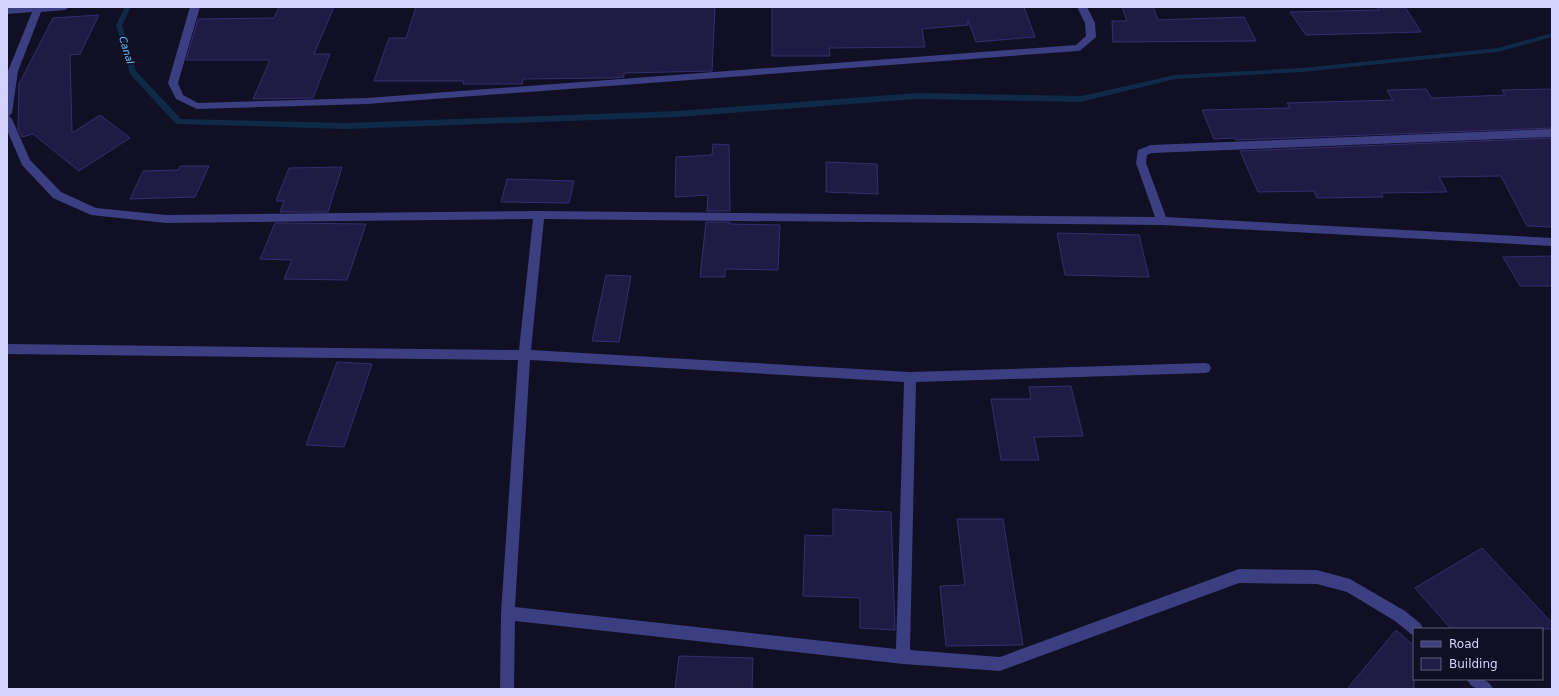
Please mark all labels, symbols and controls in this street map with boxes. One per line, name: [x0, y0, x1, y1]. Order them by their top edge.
water label: Canal: [117, 35, 136, 66]
legend: [1413, 628, 1543, 680]
text: Road: [1449, 637, 1479, 651]
text: Building: [1449, 657, 1498, 671]

